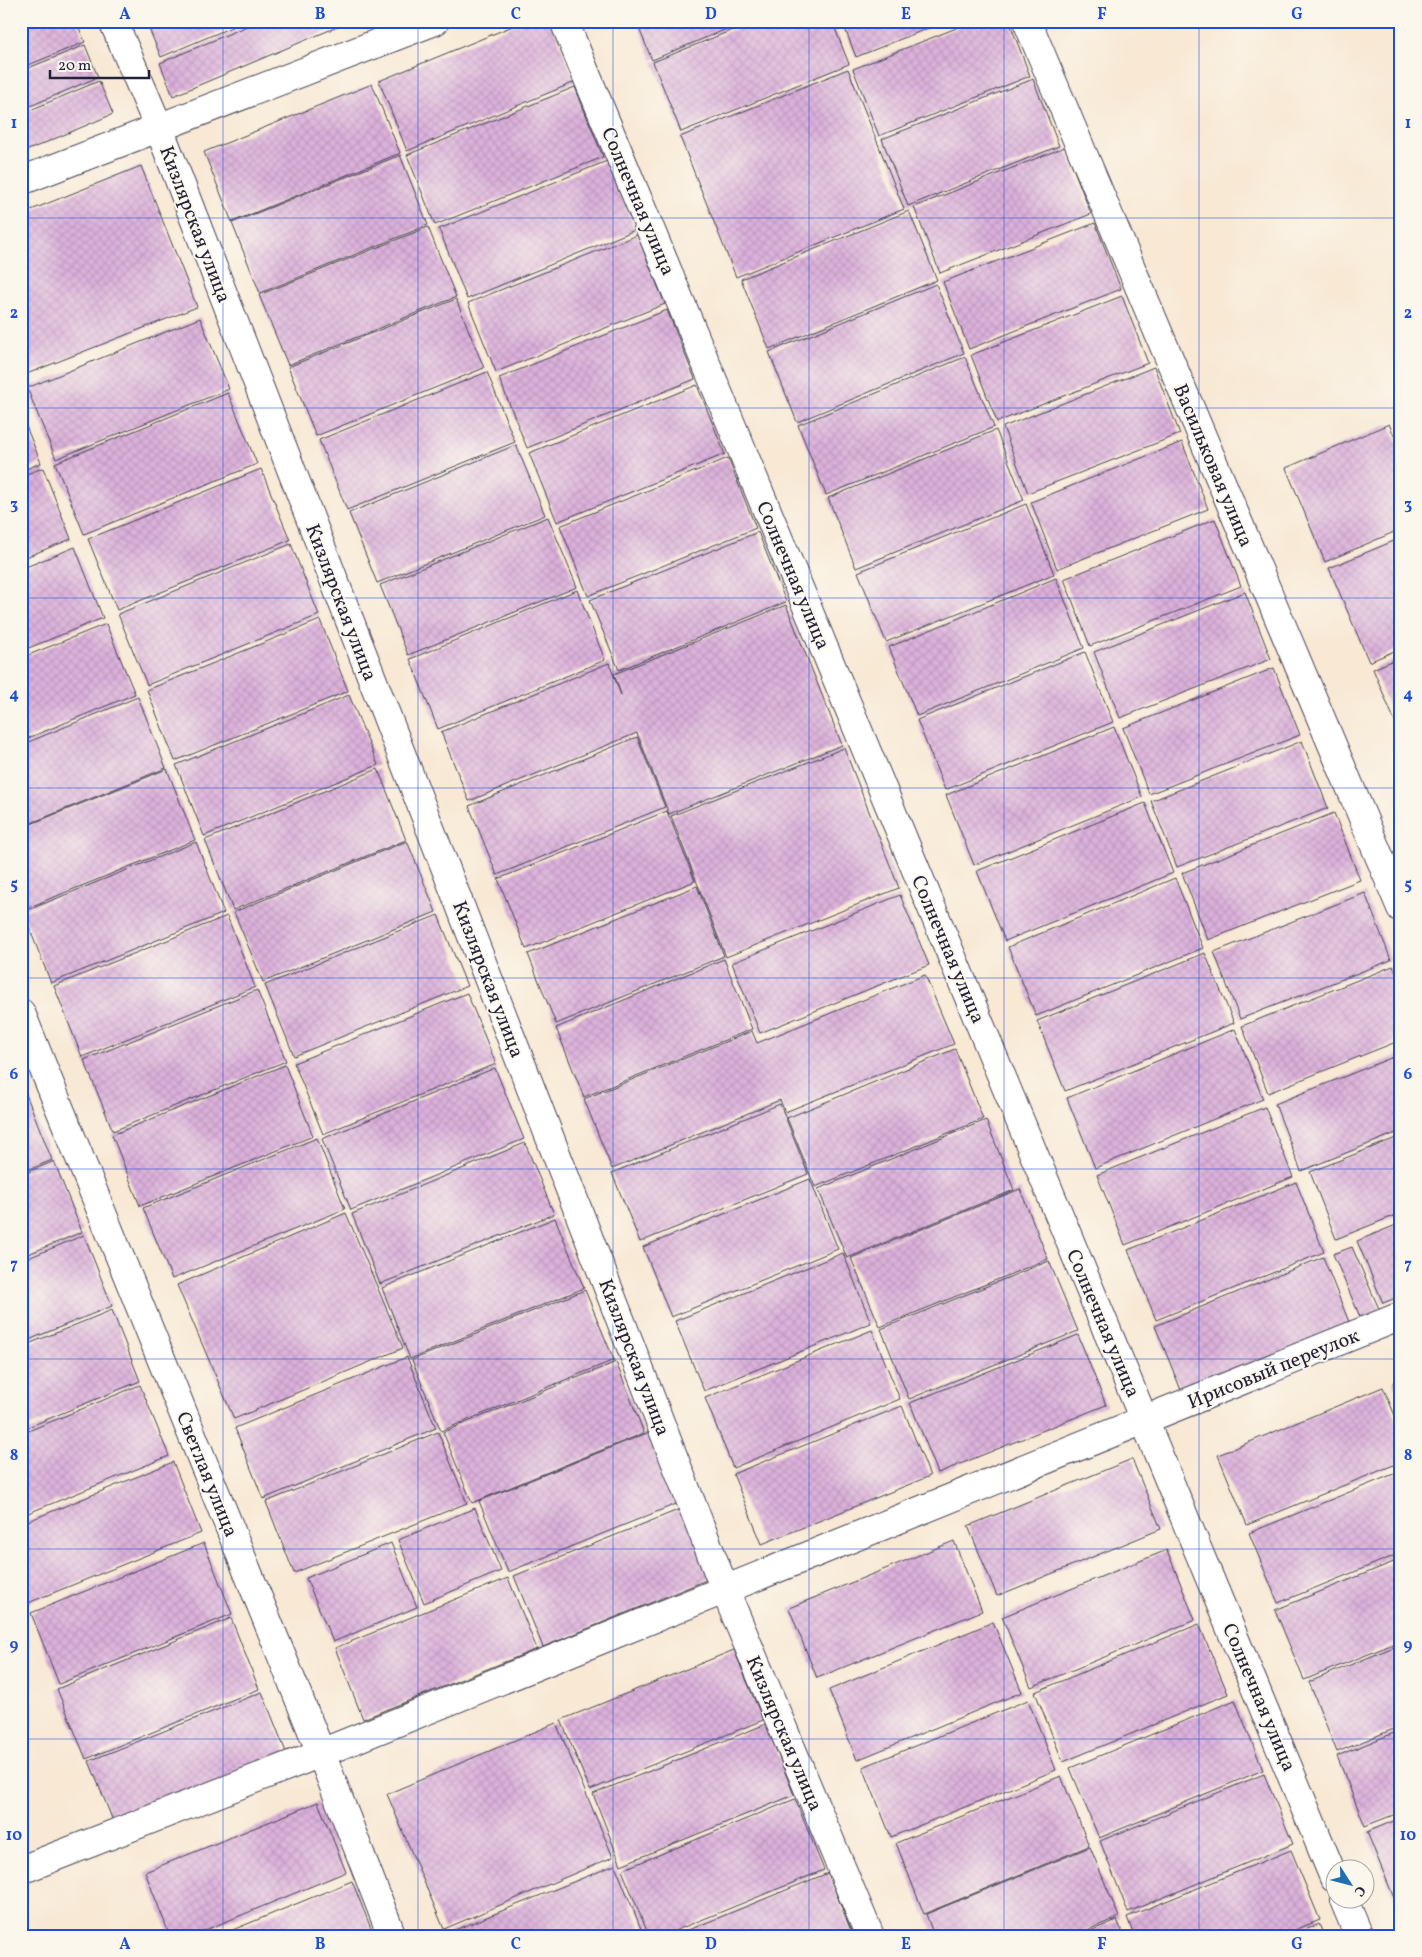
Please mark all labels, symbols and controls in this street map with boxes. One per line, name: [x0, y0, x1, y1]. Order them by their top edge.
text: A: [119, 4, 131, 26]
text: B: [315, 4, 326, 26]
text: C: [511, 4, 521, 26]
text: D: [705, 4, 717, 26]
text: E: [901, 4, 911, 26]
text: F: [1097, 4, 1107, 26]
text: G: [1291, 4, 1303, 26]
scale bar: [50, 48, 149, 80]
text: 20 m: [58, 56, 91, 77]
text: 1: [11, 113, 17, 135]
text: 1: [1405, 113, 1411, 135]
street label: Солнечная улица: [593, 123, 681, 280]
street label: Кизлярская улица: [151, 142, 237, 307]
text: 2: [10, 303, 18, 325]
text: 2: [1404, 303, 1412, 325]
street label: Васильковая улица: [1165, 380, 1259, 552]
text: 3: [10, 494, 18, 516]
text: 3: [1404, 494, 1412, 516]
street label: Солнечная улица: [748, 497, 836, 654]
street label: Кизлярская улица: [297, 520, 383, 685]
text: 4: [9, 684, 19, 706]
text: 4: [1403, 684, 1413, 706]
street label: Солнечная улица: [903, 871, 991, 1028]
text: 5: [10, 874, 18, 896]
text: 5: [1404, 874, 1412, 896]
street label: Кизлярская улица: [444, 897, 530, 1062]
text: 6: [10, 1064, 19, 1086]
text: 6: [1404, 1064, 1413, 1086]
street label: Солнечная улица: [1058, 1245, 1146, 1402]
text: 7: [10, 1254, 18, 1276]
text: 7: [1404, 1254, 1412, 1276]
street label: Кизлярская улица: [590, 1275, 676, 1440]
street label: Ирисовый переулок: [1184, 1322, 1364, 1417]
street label: Светлая улица: [168, 1408, 244, 1542]
text: 8: [10, 1445, 18, 1467]
text: 8: [1404, 1445, 1412, 1467]
street label: Солнечная улица: [1214, 1619, 1302, 1776]
text: 9: [10, 1635, 19, 1657]
text: 9: [1404, 1635, 1413, 1657]
street label: Кизлярская улица: [738, 1652, 829, 1816]
text: 10: [6, 1825, 22, 1847]
text: 10: [1400, 1825, 1416, 1847]
north arrow: [1324, 1860, 1374, 1910]
text: С: [1349, 1882, 1370, 1900]
text: A: [119, 1934, 131, 1956]
text: B: [315, 1934, 326, 1956]
text: C: [511, 1934, 521, 1956]
text: D: [705, 1934, 717, 1956]
text: E: [901, 1934, 911, 1956]
text: F: [1097, 1934, 1107, 1956]
text: G: [1291, 1934, 1303, 1956]

